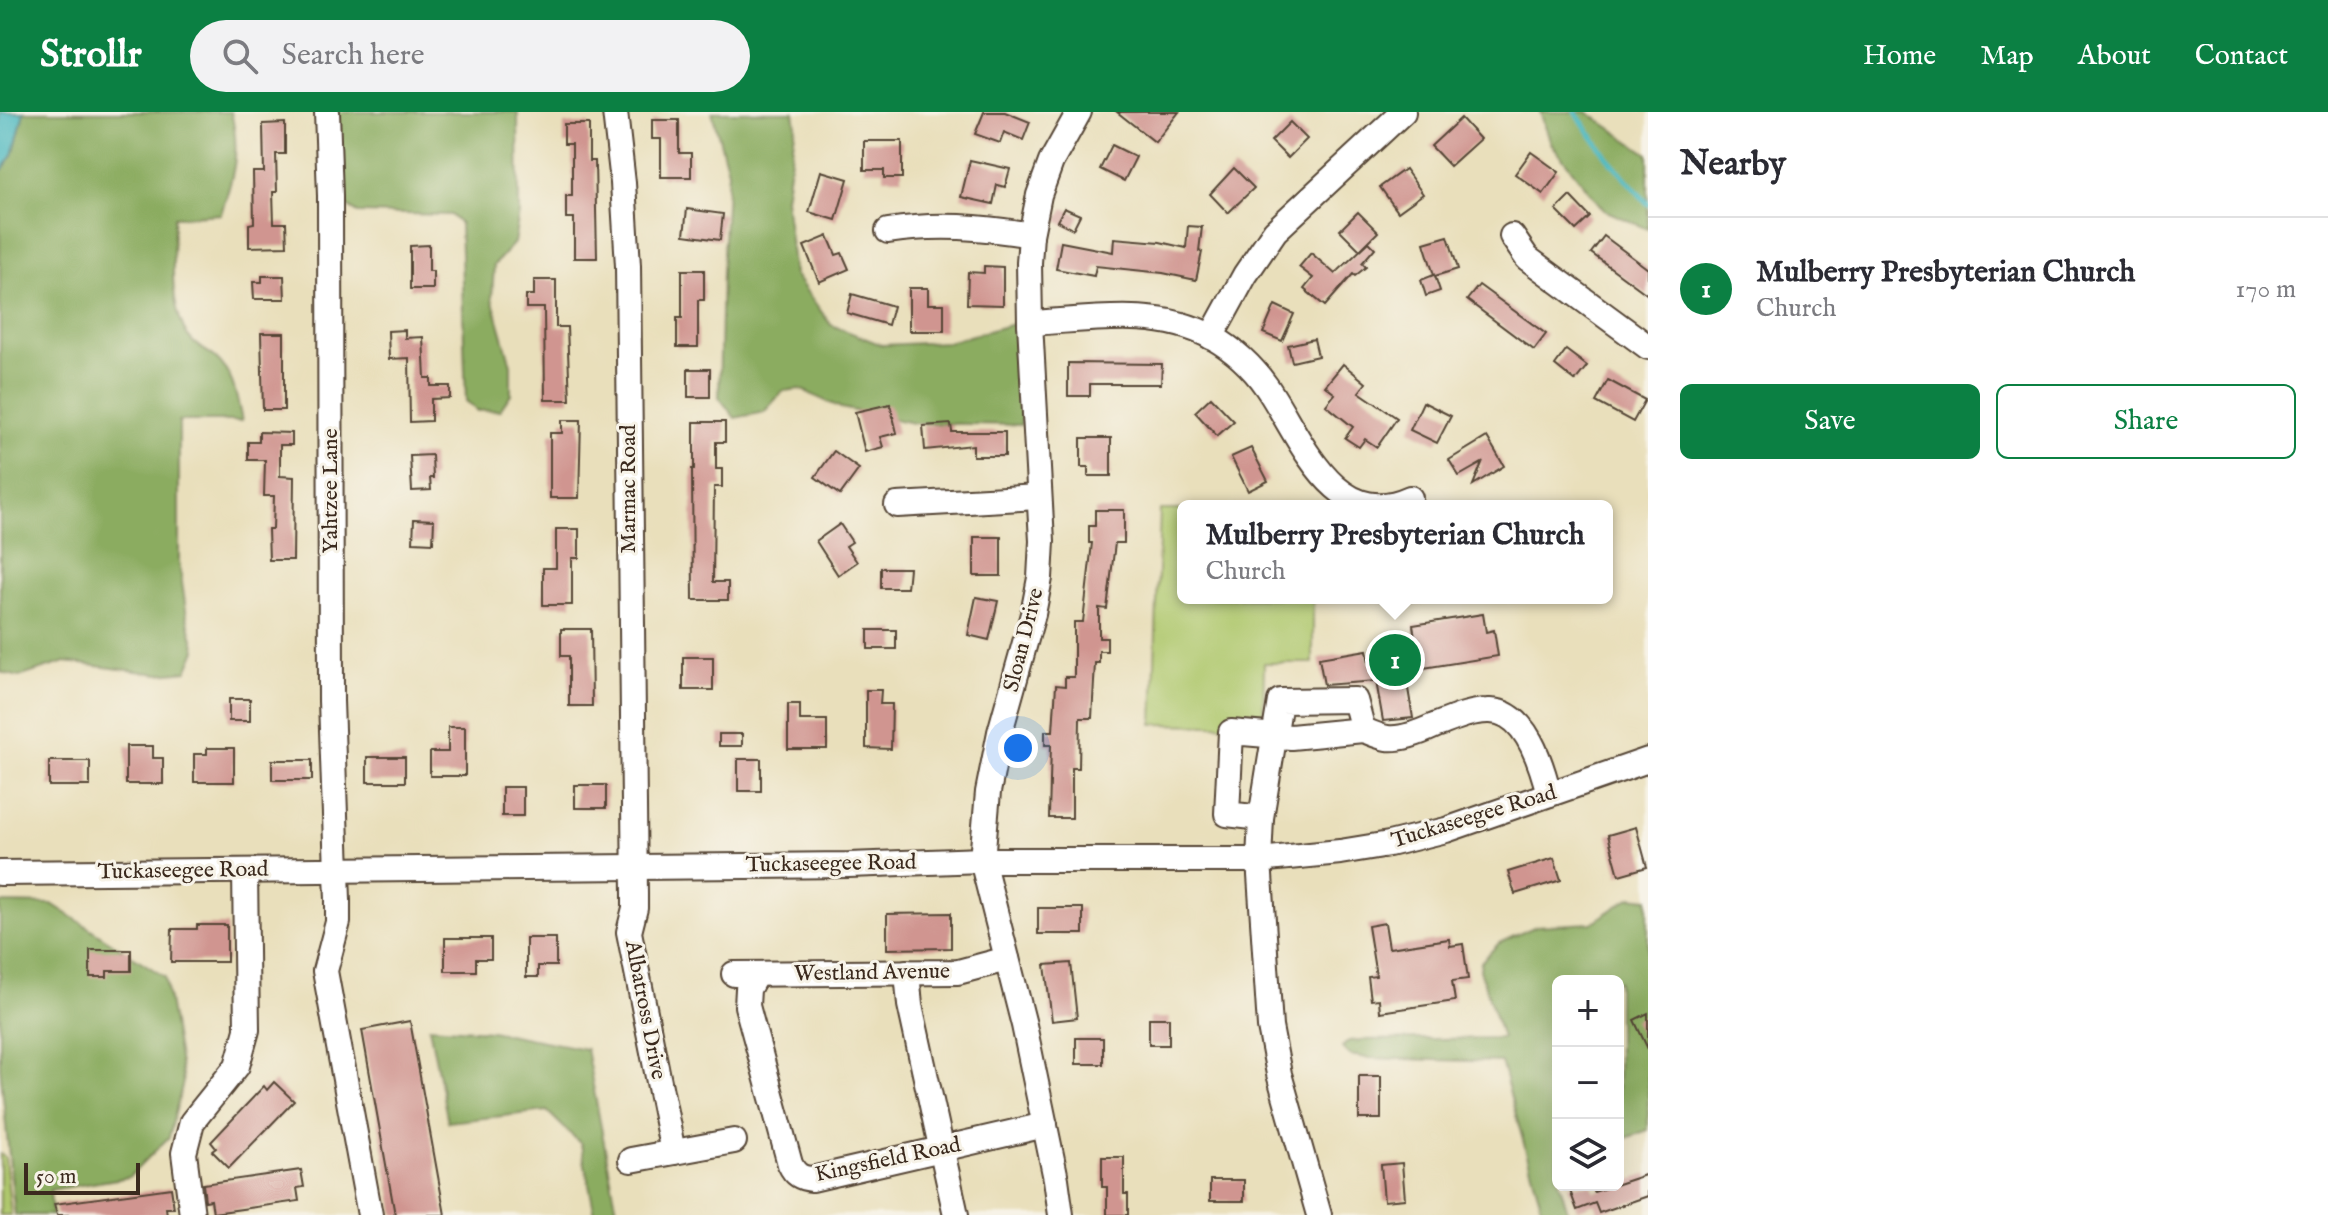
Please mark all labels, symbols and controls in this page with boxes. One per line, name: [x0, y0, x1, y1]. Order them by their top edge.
search box: [190, 20, 750, 92]
text: Strollr: [40, 32, 142, 80]
icon: search: [218, 34, 262, 78]
text: Search here: [282, 37, 425, 75]
text: Home: [1863, 39, 1936, 74]
text: Map: [1980, 39, 2034, 74]
text: About: [2078, 39, 2151, 74]
text: Contact: [2195, 39, 2288, 74]
text: Nearby: [1680, 143, 1786, 186]
text: Mulberry Presbyterian Church: [1756, 254, 2135, 292]
text: 1: [1701, 273, 1711, 306]
text: 170 m: [2236, 273, 2296, 306]
text: Church: [1756, 292, 1836, 325]
button: Save: [1680, 384, 1980, 459]
button: Share: [1996, 384, 2296, 459]
street label: Marmac Road: [615, 424, 643, 553]
street label: Yahtzee Lane: [317, 428, 345, 554]
popup: [1177, 500, 1613, 604]
text: Mulberry Presbyterian Church: [1205, 517, 1585, 555]
text: Church: [1205, 555, 1286, 588]
street label: Sloan Drive: [998, 585, 1050, 695]
pin: 1: [1369, 630, 1421, 690]
your location: [998, 728, 1038, 768]
street label: Tuckaseegee Road: [1388, 779, 1560, 855]
street label: Tuckaseegee Road: [745, 849, 917, 879]
street label: Tuckaseegee Road: [97, 856, 269, 886]
street label: Albatross Drive: [618, 937, 672, 1082]
street label: Westland Avenue: [794, 958, 950, 988]
map controls: [1552, 975, 1624, 1191]
button: +: [1552, 975, 1624, 1047]
button: −: [1552, 1047, 1624, 1119]
button: layers: [1552, 1119, 1624, 1191]
street label: Kingsfield Road: [813, 1131, 964, 1189]
scale bar: [24, 1159, 140, 1195]
text: 50 m: [36, 1163, 77, 1191]

